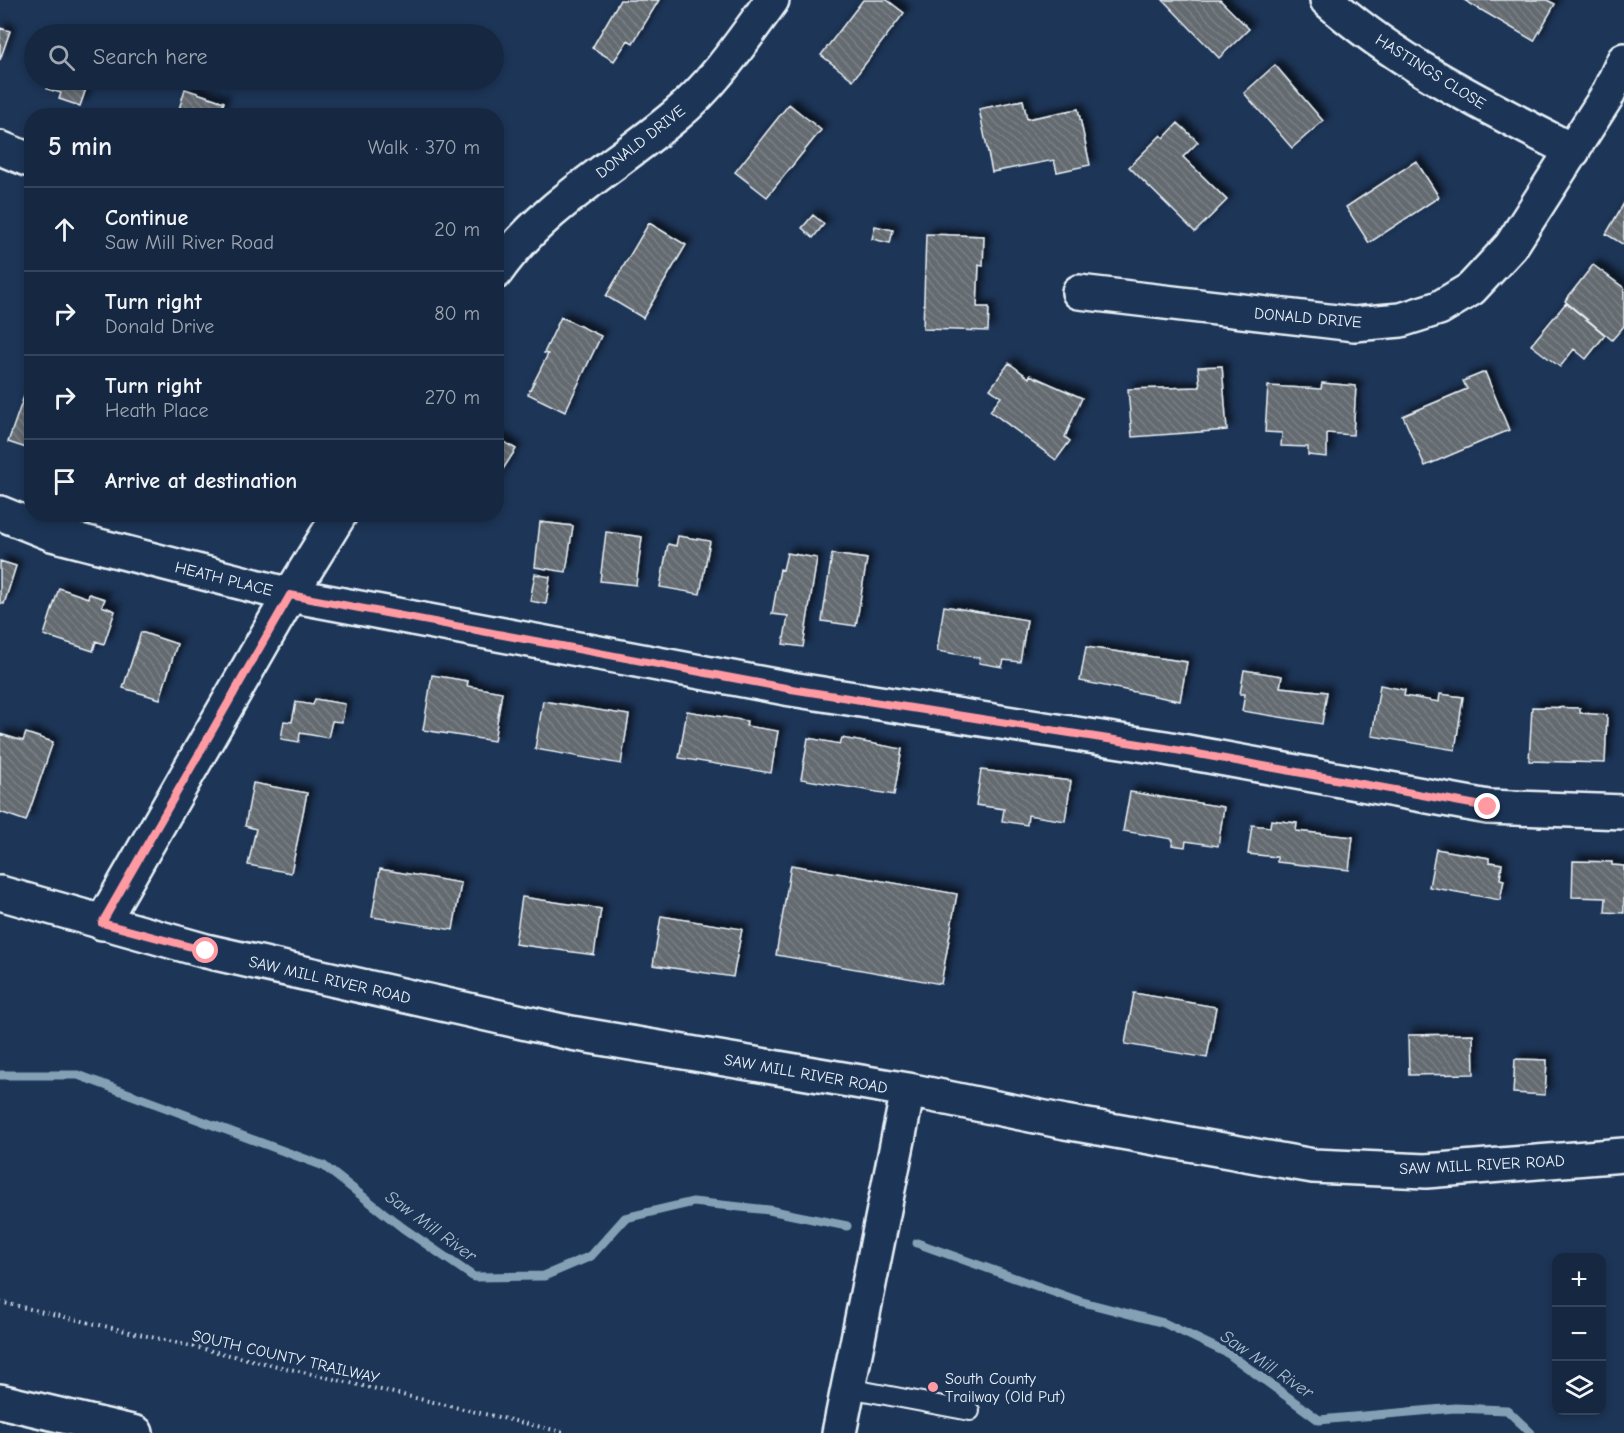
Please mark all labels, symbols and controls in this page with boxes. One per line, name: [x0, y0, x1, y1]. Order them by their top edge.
search box: [24, 24, 504, 90]
street label: HASTINGS CLOSE: [1372, 31, 1489, 113]
icon: search: [45, 41, 78, 74]
text: Search here: [93, 44, 208, 70]
street label: DONALD DRIVE: [593, 101, 689, 182]
text: 5 min: [48, 132, 112, 162]
text: Walk · 370 m: [368, 136, 480, 159]
text: Continue: [105, 205, 188, 231]
icon: ahead: [48, 213, 81, 246]
text: 20 m: [434, 218, 480, 241]
text: Saw Mill River Road: [105, 231, 274, 254]
text: Turn right: [105, 289, 202, 315]
icon: right: [48, 297, 81, 330]
text: 80 m: [434, 302, 480, 325]
street label: DONALD DRIVE: [1253, 304, 1363, 332]
text: Donald Drive: [105, 315, 214, 338]
text: Turn right: [105, 373, 202, 399]
icon: right: [48, 381, 81, 414]
text: 270 m: [425, 386, 480, 409]
text: Heath Place: [105, 399, 208, 422]
icon: arrive: [48, 465, 81, 498]
text: Arrive at destination: [105, 468, 297, 494]
street label: HEATH PLACE: [173, 558, 275, 600]
route end: [1474, 793, 1500, 819]
route start: [192, 937, 218, 963]
street label: SAW MILL RIVER ROAD: [247, 953, 413, 1007]
street label: SAW MILL RIVER ROAD: [723, 1051, 889, 1097]
street label: SAW MILL RIVER ROAD: [1399, 1152, 1565, 1178]
water label: Saw Mill River: [381, 1186, 481, 1267]
map controls: [1552, 1253, 1606, 1415]
button: +: [1552, 1253, 1606, 1307]
button: −: [1552, 1307, 1606, 1361]
water label: Saw Mill River: [1216, 1326, 1318, 1404]
street label: SOUTH COUNTY TRAILWAY: [190, 1327, 382, 1387]
button: layers: [1552, 1361, 1606, 1415]
place label: South County Trailway (Old Put): [945, 1370, 1065, 1406]
marker: South County Trailway (Old Put): [926, 1380, 940, 1394]

